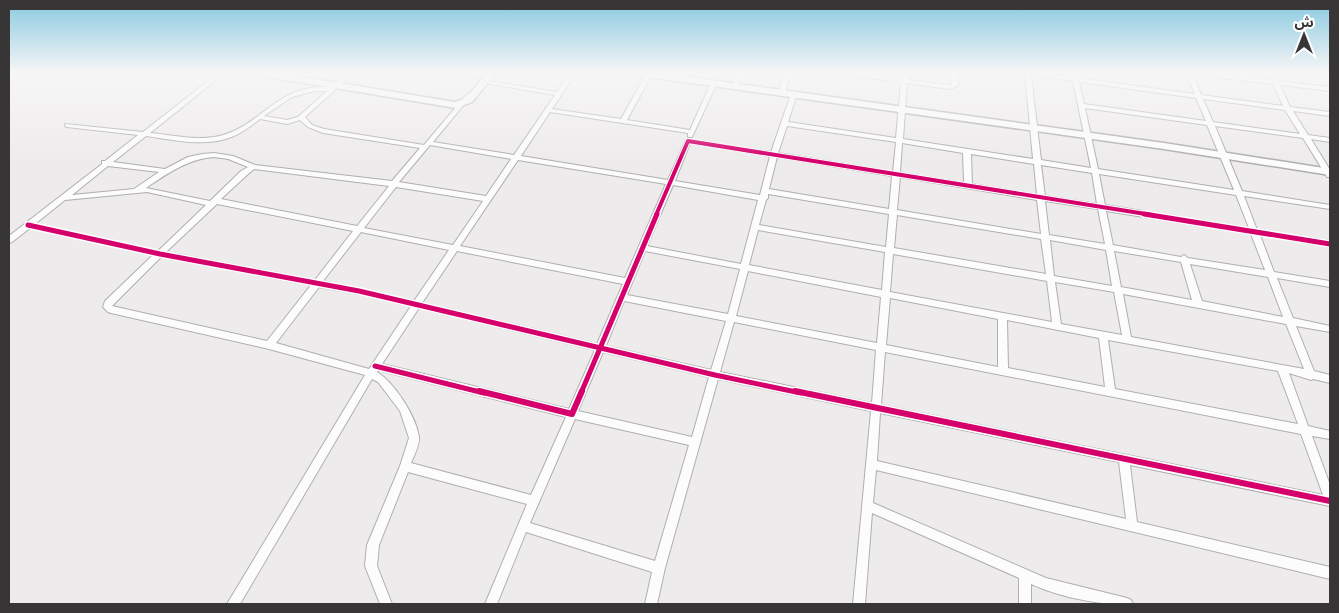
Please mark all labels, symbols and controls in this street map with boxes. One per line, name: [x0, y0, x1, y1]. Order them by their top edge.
north arrow: [1279, 10, 1329, 60]
text: ش: [1294, 12, 1314, 32]

